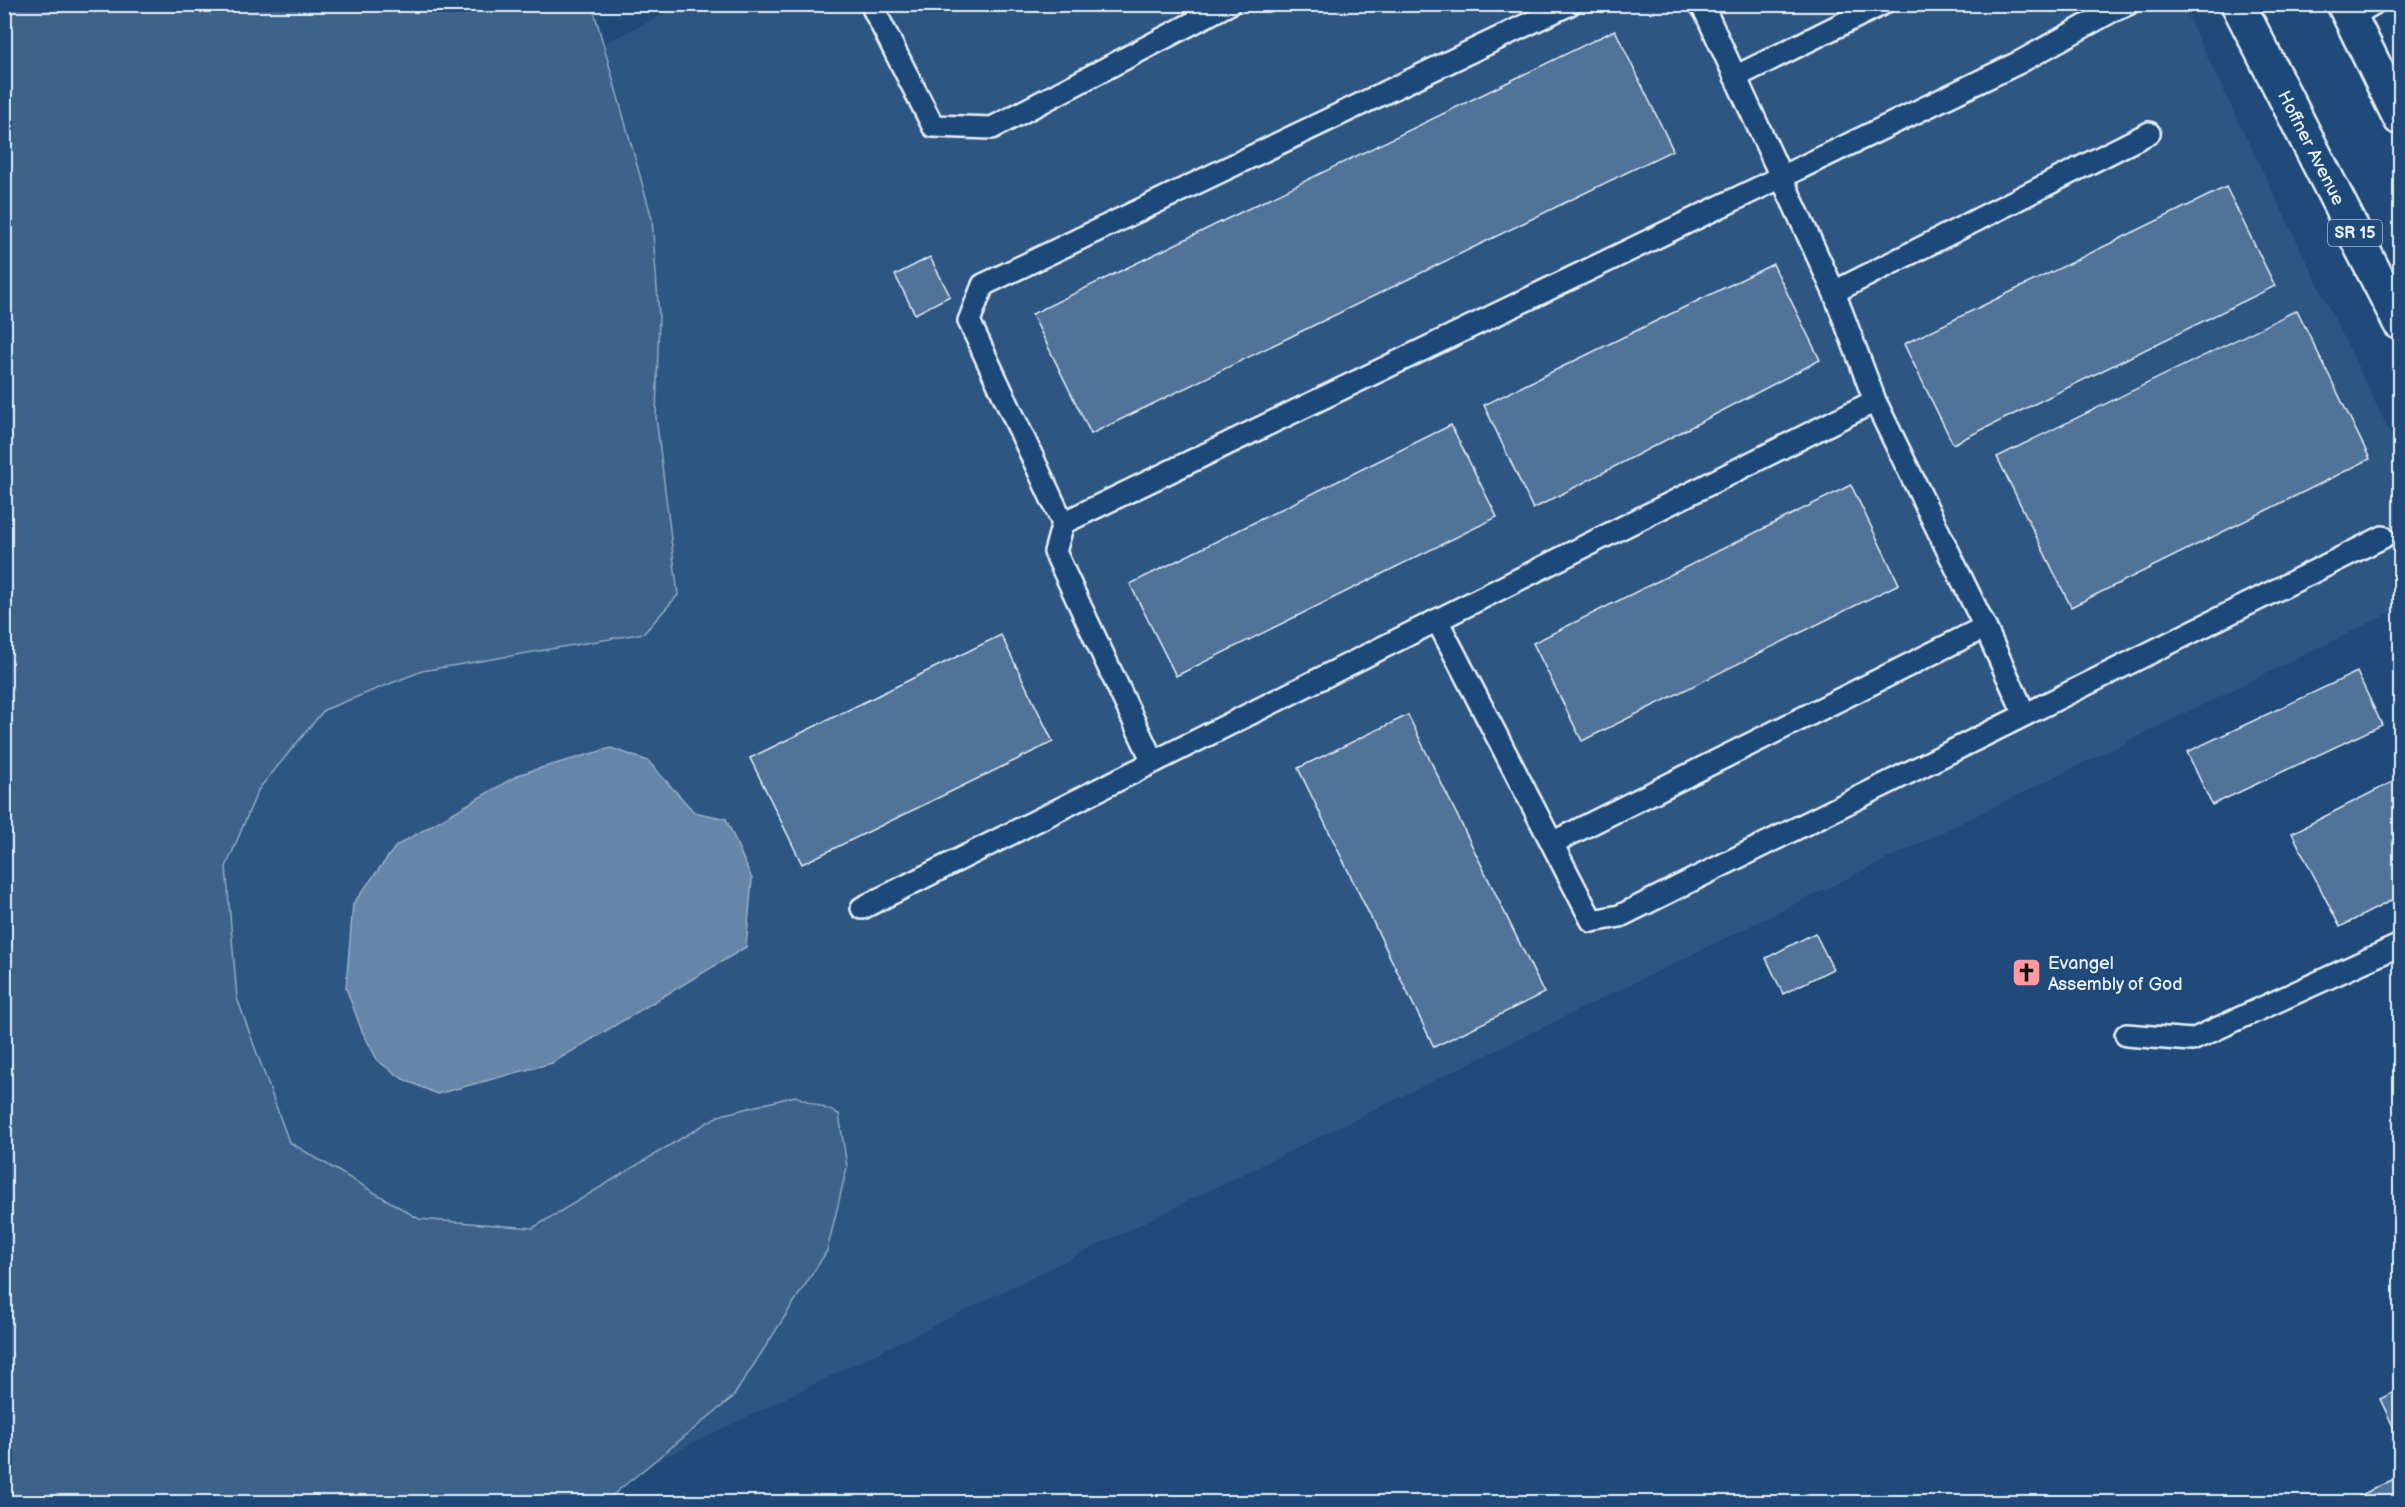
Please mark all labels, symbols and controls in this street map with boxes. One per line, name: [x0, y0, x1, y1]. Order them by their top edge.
street label: Hoffner Avenue: [2273, 87, 2349, 209]
road number: SR 15: [2328, 220, 2382, 246]
place label: Evangel Assembly of God: [2048, 953, 2182, 995]
church icon: Evangel Assembly of God: [2011, 957, 2043, 989]

